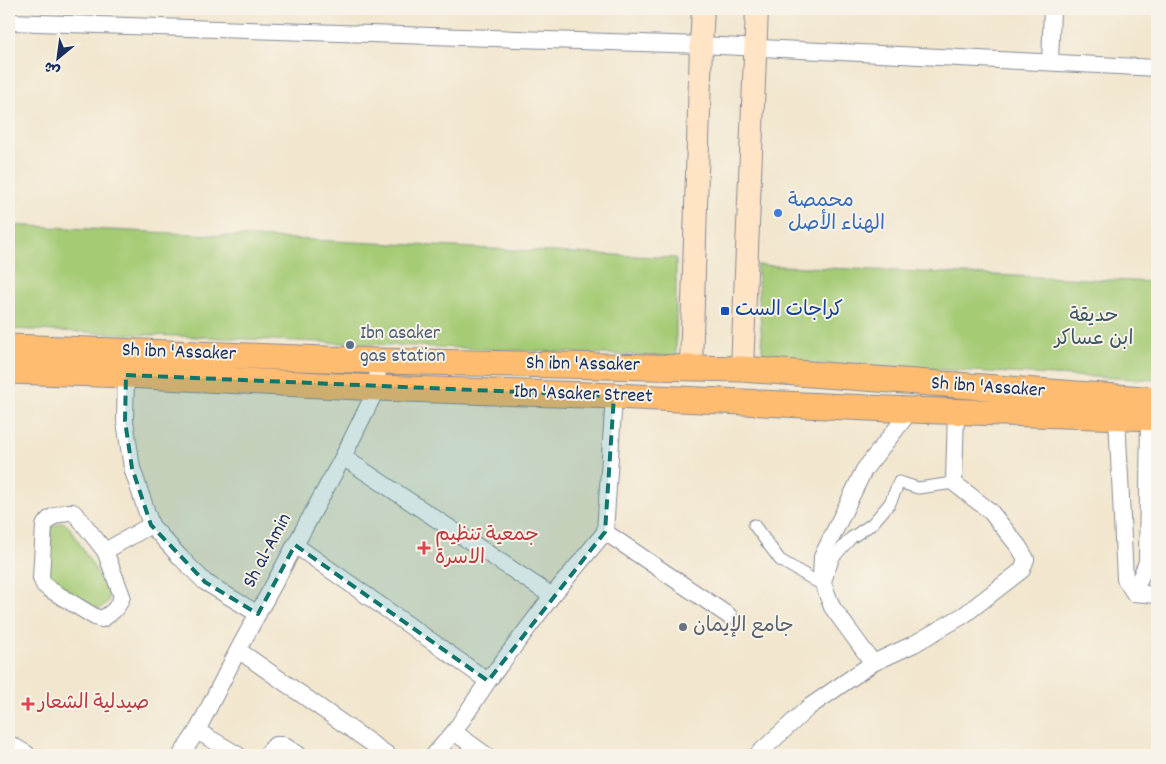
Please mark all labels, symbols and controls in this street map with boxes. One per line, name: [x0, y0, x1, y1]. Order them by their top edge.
north arrow: [32, 32, 82, 82]
text: ش: [41, 55, 64, 80]
place label: محمصة الهناء الأصل: [788, 188, 885, 239]
marker: محمصة الهناء الأصل: [772, 207, 784, 219]
place label: كراجات الست: [735, 297, 843, 325]
park label: حديقة ابن عساكر: [1053, 303, 1133, 354]
marker: كراجات الست: [719, 305, 731, 317]
place label: Ibn asaker gas station: [360, 320, 446, 371]
street label: Sh ibn 'Assaker: [121, 337, 237, 369]
marker: Ibn asaker gas station: [344, 339, 356, 351]
street label: Sh ibn 'Assaker: [526, 350, 641, 380]
street label: Sh ibn 'Assaker: [930, 370, 1047, 406]
street label: Ibn 'Asaker Street: [513, 379, 653, 411]
street label: Sh al-Amin: [237, 509, 299, 593]
place label: جمعية تنظيم الاسرة: [435, 522, 539, 573]
marker: جمعية تنظيم الاسرة: [417, 541, 431, 555]
place label: جامع الإيمان: [693, 613, 794, 641]
marker: جامع الإيمان: [677, 621, 689, 633]
place label: صيدلية الشعار: [36, 690, 149, 718]
marker: صيدلية الشعار: [22, 698, 34, 710]

